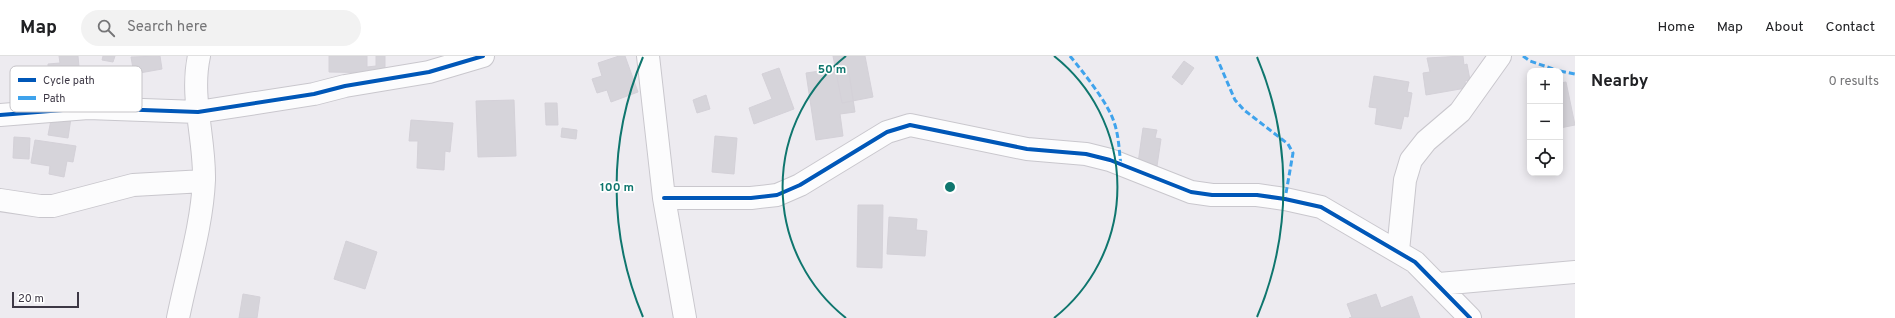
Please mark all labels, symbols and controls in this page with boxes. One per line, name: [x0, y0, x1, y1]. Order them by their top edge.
search box: [81, 10, 361, 46]
text: Map: [20, 16, 57, 40]
icon: search: [95, 17, 117, 39]
text: Search here: [127, 18, 207, 37]
text: Home: [1658, 19, 1695, 36]
text: Map: [1717, 19, 1743, 36]
text: About: [1765, 19, 1804, 36]
text: Contact: [1826, 19, 1875, 36]
text: 50 m: [818, 62, 846, 78]
legend: [10, 66, 142, 112]
map controls: [1527, 68, 1563, 176]
button: +: [1527, 68, 1563, 104]
text: Nearby: [1591, 71, 1648, 93]
text: Cycle path: [43, 74, 95, 88]
text: 0 results: [1828, 74, 1879, 90]
text: Path: [43, 92, 65, 106]
button: −: [1527, 104, 1563, 140]
button: locate: [1527, 140, 1563, 176]
text: 100 m: [600, 180, 634, 196]
centre of rings: [943, 180, 957, 194]
scale bar: [12, 290, 79, 309]
text: 20 m: [18, 292, 44, 306]

